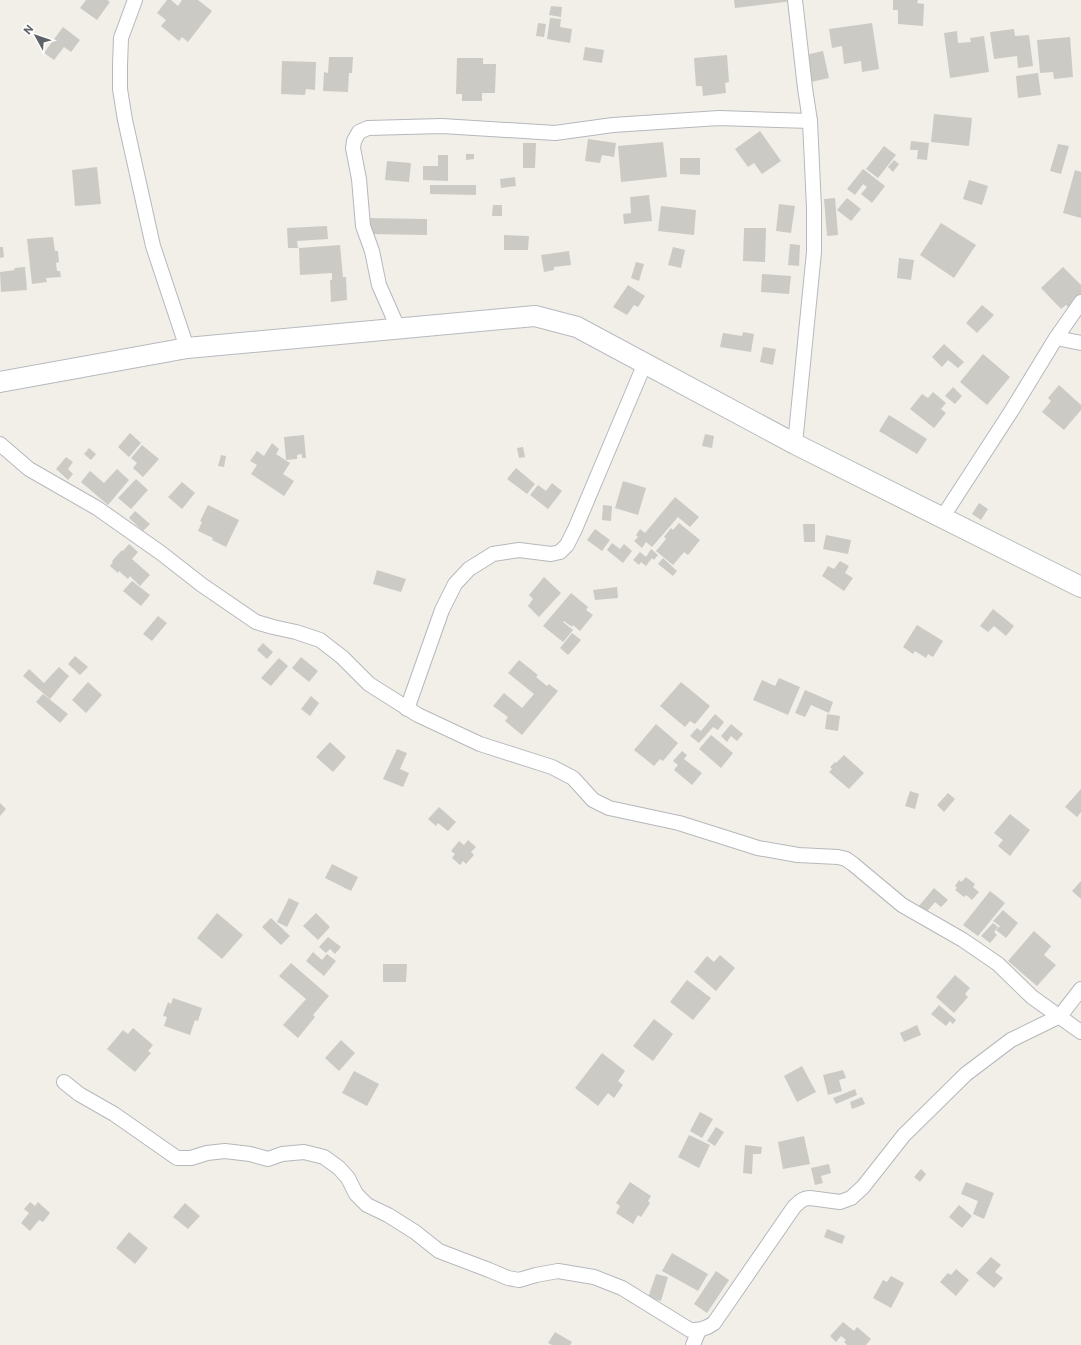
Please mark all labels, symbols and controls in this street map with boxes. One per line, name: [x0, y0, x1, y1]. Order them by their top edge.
north arrow: [16, 16, 56, 56]
text: N: [20, 22, 36, 37]

